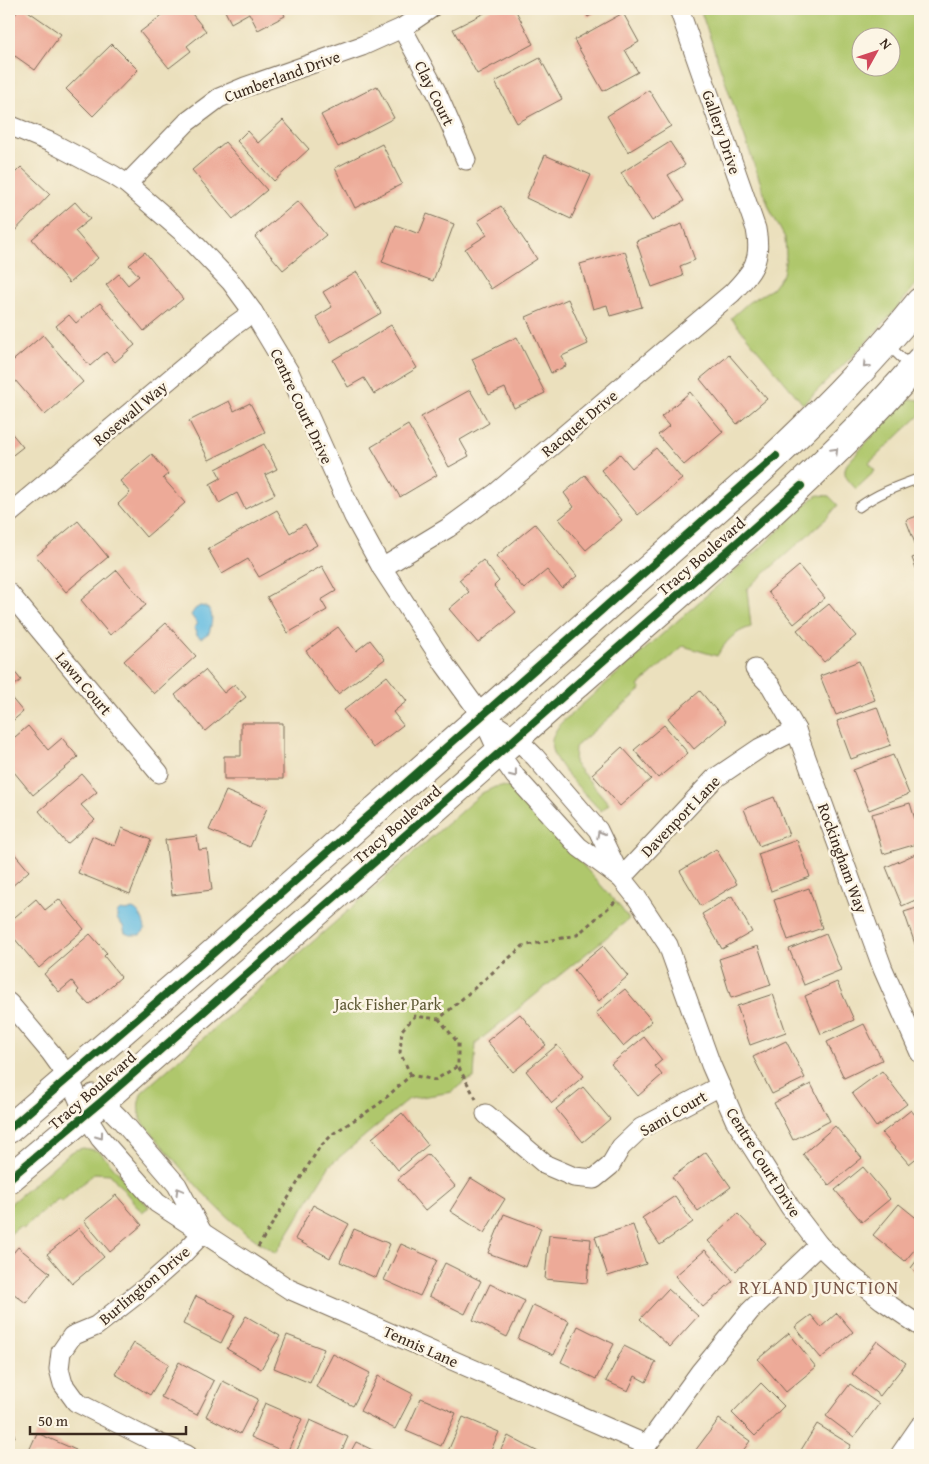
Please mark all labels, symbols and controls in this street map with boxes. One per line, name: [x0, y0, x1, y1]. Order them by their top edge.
north arrow: [852, 28, 902, 78]
text: N: [875, 34, 897, 54]
street label: Cumberland Drive: [221, 44, 343, 108]
street label: Clay Court: [409, 56, 461, 130]
street label: Gallery Drive: [696, 87, 748, 177]
street label: Centre Court Drive: [265, 344, 339, 468]
one-way arrow: [863, 359, 872, 368]
street label: Rosewall Way: [87, 375, 173, 451]
street label: Racquet Drive: [535, 384, 623, 462]
one-way arrow: [830, 448, 839, 457]
street label: Tracy Boulevard: [652, 511, 751, 601]
street label: Lawn Court: [50, 646, 118, 720]
one-way arrow: [508, 768, 516, 777]
street label: Davenport Lane: [635, 770, 725, 862]
street label: Tracy Boulevard: [348, 779, 447, 869]
street label: Rockingham Way: [812, 800, 874, 916]
one-way arrow: [596, 831, 606, 840]
park label: Jack Fisher Park: [332, 992, 442, 1016]
street label: Tracy Boulevard: [43, 1045, 142, 1135]
street label: Sami Court: [635, 1084, 711, 1142]
street label: Centre Court Drive: [721, 1102, 807, 1222]
one-way arrow: [94, 1130, 103, 1140]
one-way arrow: [176, 1187, 186, 1196]
street label: Burlington Drive: [93, 1240, 195, 1330]
district label: RYLAND JUNCTION: [739, 1274, 899, 1301]
street label: Tennis Lane: [380, 1319, 462, 1373]
scale bar: [30, 1404, 186, 1436]
text: 50 m: [38, 1410, 69, 1431]

